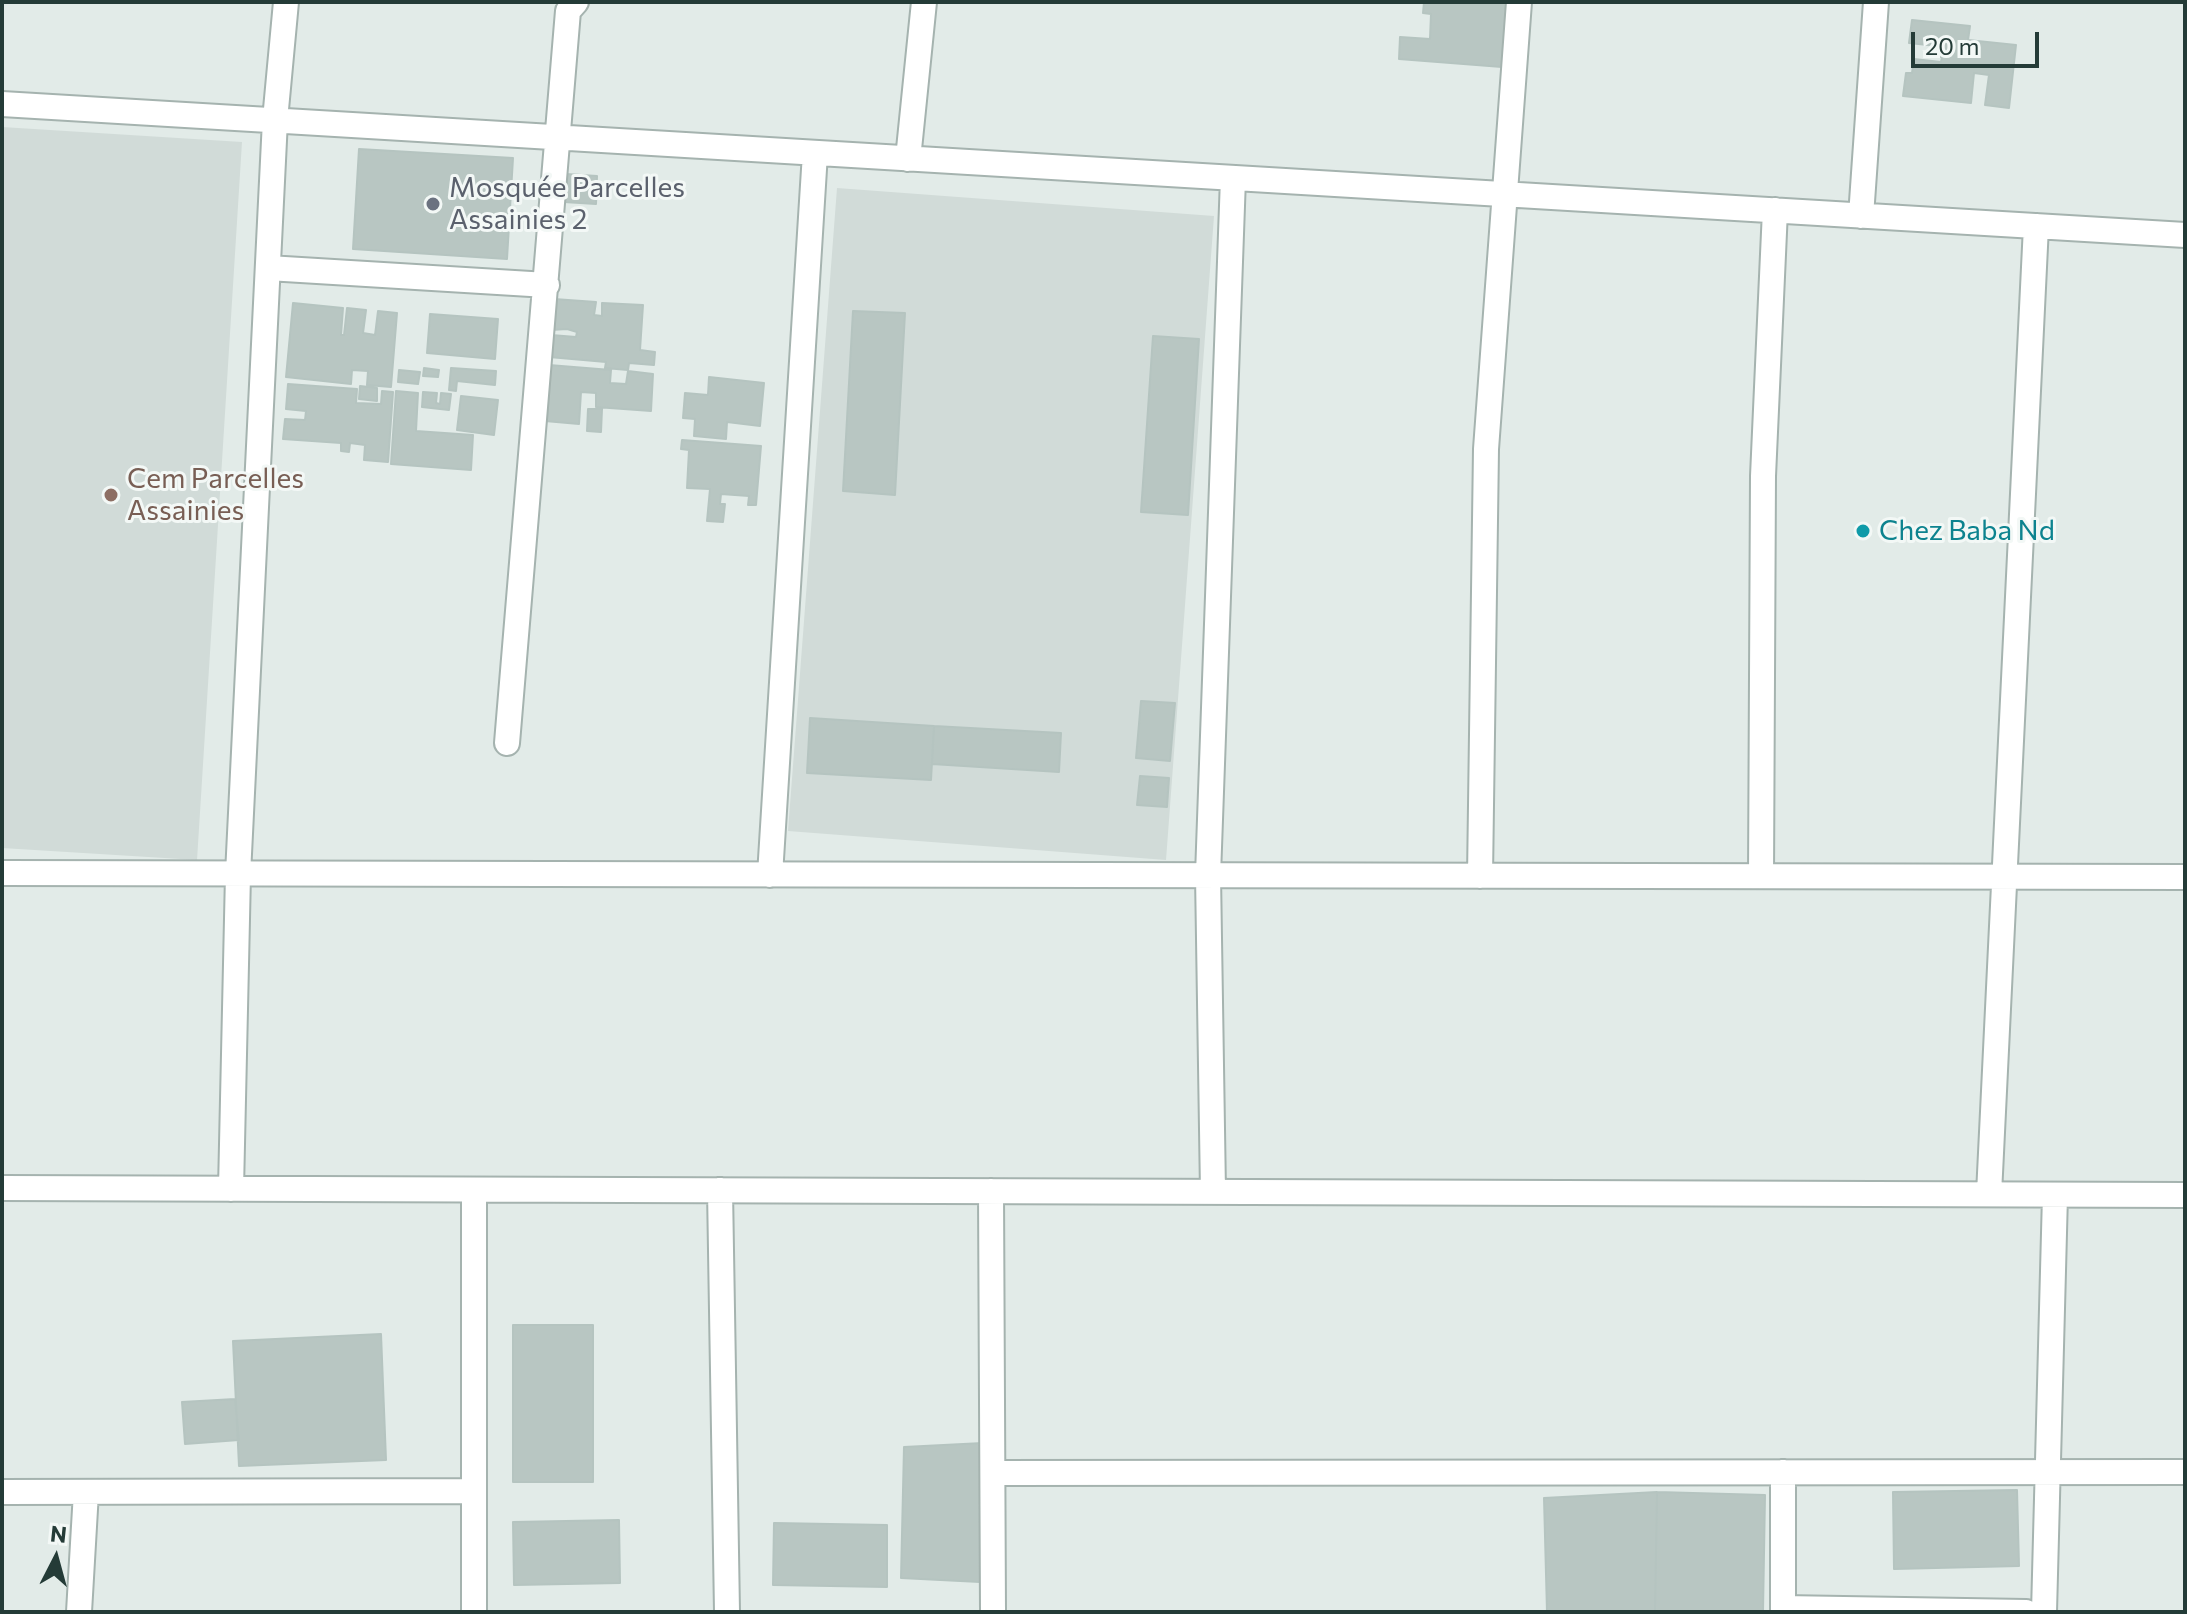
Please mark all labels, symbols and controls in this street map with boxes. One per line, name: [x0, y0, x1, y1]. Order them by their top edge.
scale bar: [1915, 16, 2043, 66]
text: 20 m: [1925, 31, 1979, 60]
place label: Mosquée Parcelles Assainies 2: [449, 171, 685, 237]
marker: Mosquée Parcelles Assainies 2: [424, 195, 442, 213]
place label: Cem Parcelles Assainies: [127, 462, 304, 528]
marker: Cem Parcelles Assainies: [102, 486, 120, 504]
place label: Chez Baba Nd: [1879, 514, 2055, 548]
marker: Chez Baba Nd: [1854, 522, 1872, 540]
north arrow: [16, 1518, 96, 1598]
text: N: [49, 1519, 68, 1548]

